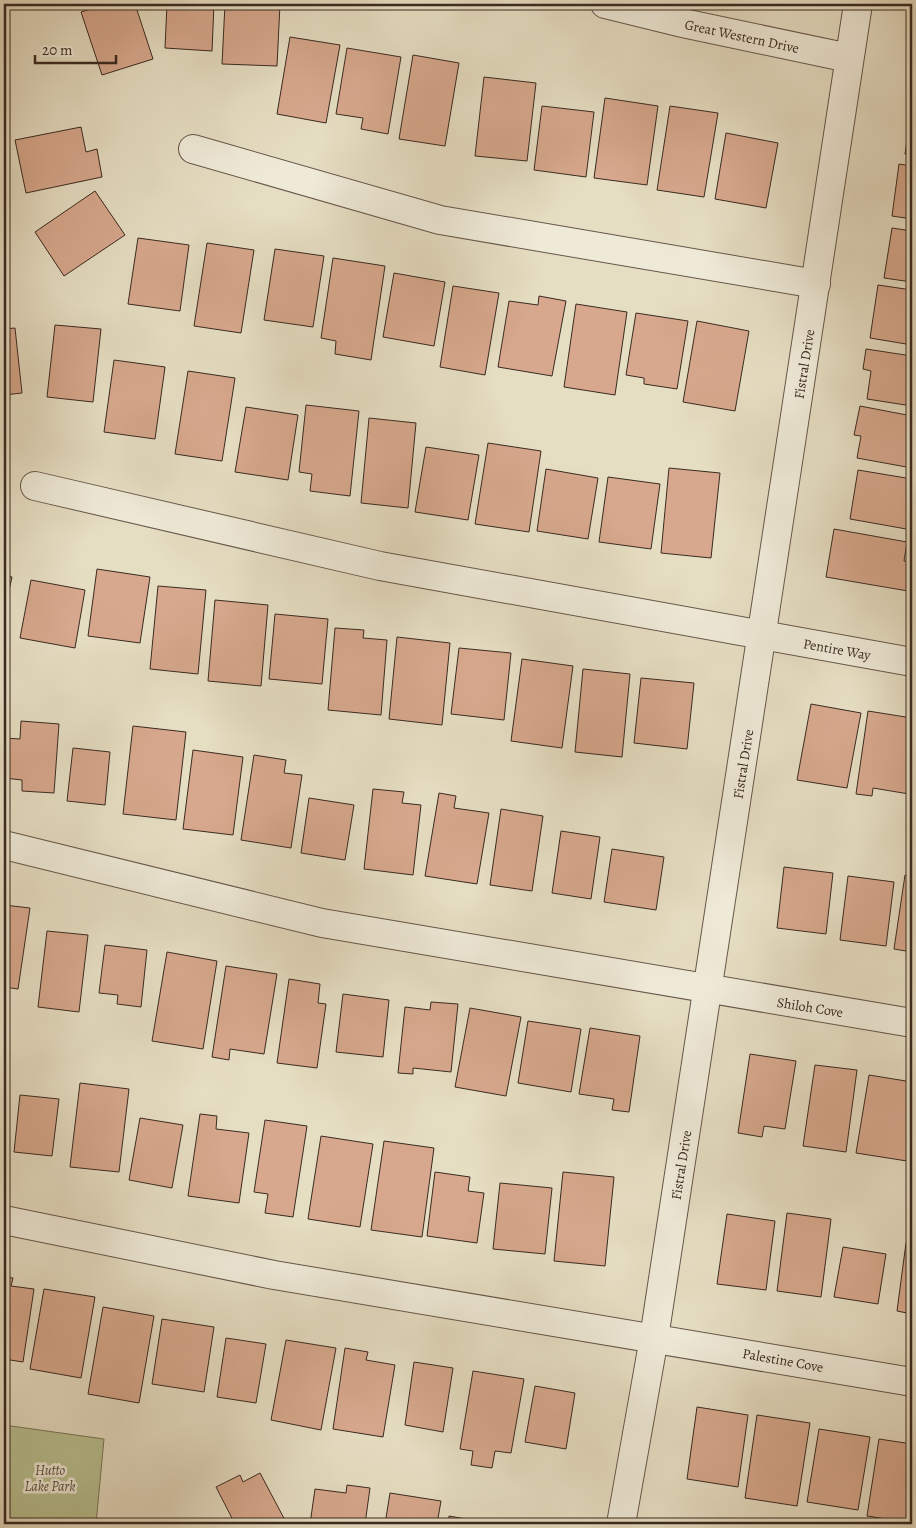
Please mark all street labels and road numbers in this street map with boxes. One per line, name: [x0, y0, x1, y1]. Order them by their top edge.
street label: Great Western Drive: [683, 15, 801, 58]
street label: Fistral Drive: [790, 328, 819, 400]
street label: Pentire Way: [802, 634, 873, 665]
street label: Fistral Drive: [729, 728, 758, 800]
street label: Shiloh Cove: [775, 993, 844, 1022]
street label: Fistral Drive: [667, 1129, 696, 1201]
street label: Palestine Cove: [741, 1344, 825, 1377]

